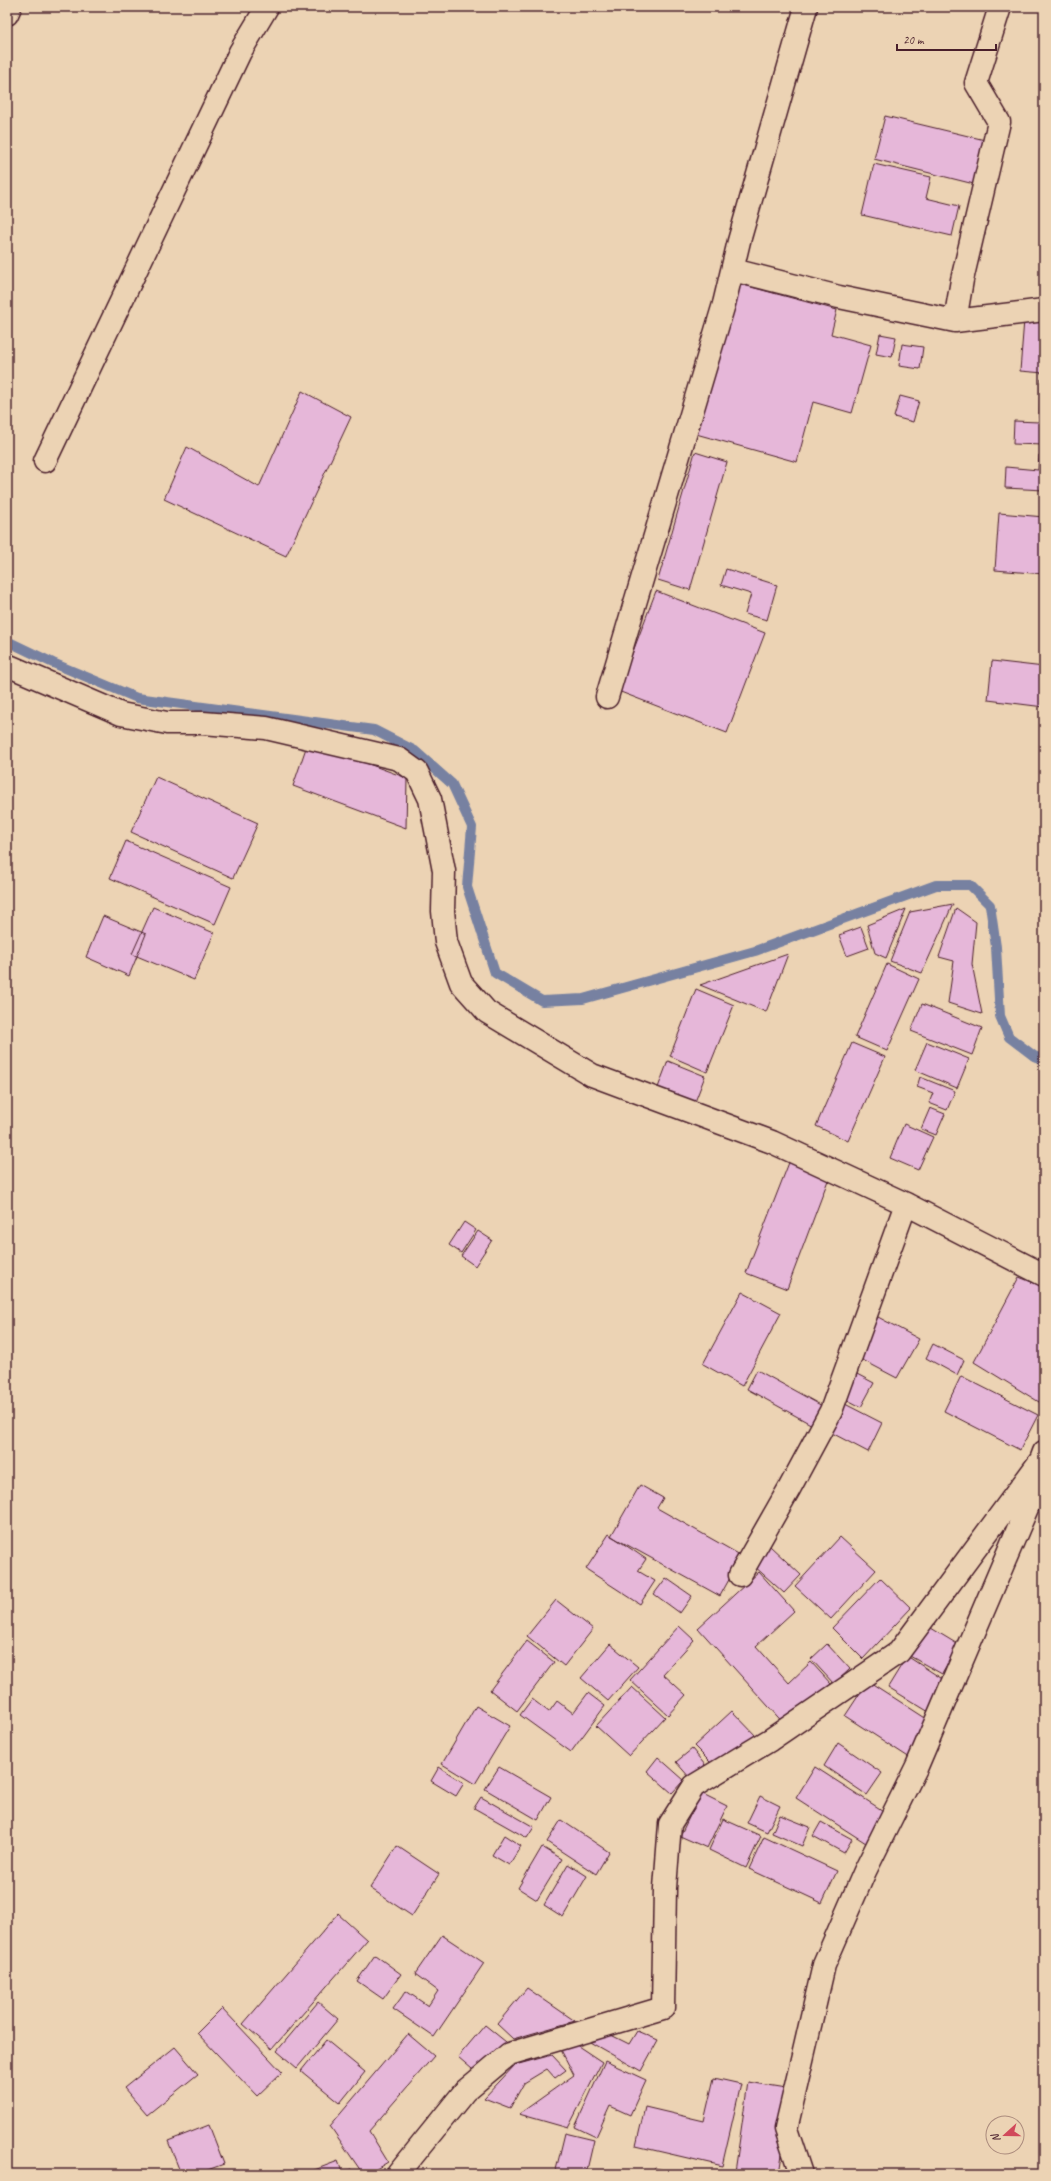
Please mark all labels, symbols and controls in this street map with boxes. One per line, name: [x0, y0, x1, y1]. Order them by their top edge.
scale bar: [897, 26, 996, 52]
text: 20 m: [903, 32, 925, 48]
north arrow: [985, 2115, 1025, 2155]
text: N: [987, 2131, 1003, 2144]

